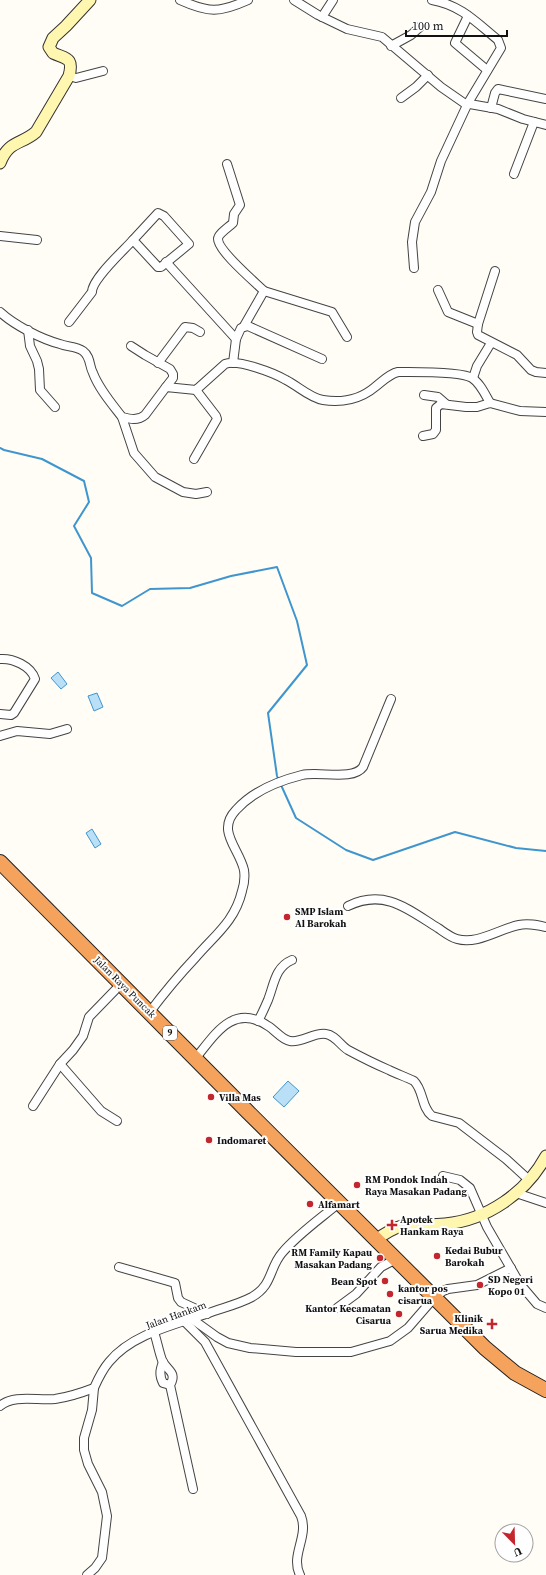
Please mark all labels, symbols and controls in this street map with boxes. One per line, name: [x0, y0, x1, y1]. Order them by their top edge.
scale bar: [406, 12, 507, 38]
text: 100 m: [412, 18, 444, 34]
place label: SMP Islam Al Barokah: [295, 905, 346, 930]
marker: SMP Islam Al Barokah: [282, 912, 292, 922]
street label: Jalan Raya Puncak: [91, 953, 159, 1021]
road number: 9: [163, 1026, 177, 1040]
place label: Villa Mas: [219, 1091, 261, 1104]
marker: Villa Mas: [206, 1092, 216, 1102]
place label: Indomaret: [217, 1134, 267, 1147]
marker: Indomaret: [204, 1135, 214, 1145]
place label: RM Pondok Indah Raya Masakan Padang: [365, 1173, 467, 1198]
marker: RM Pondok Indah Raya Masakan Padang: [352, 1180, 362, 1190]
place label: Alfamart: [318, 1198, 360, 1211]
marker: Alfamart: [305, 1199, 315, 1209]
place label: Apotek Hankam Raya: [400, 1213, 464, 1238]
marker: Apotek Hankam Raya: [387, 1220, 397, 1230]
place label: Kedai Bubur Barokah: [445, 1244, 503, 1269]
place label: RM Family Kapau Masakan Padang: [291, 1246, 373, 1271]
marker: Kedai Bubur Barokah: [432, 1251, 442, 1261]
marker: RM Family Kapau Masakan Padang: [375, 1253, 385, 1263]
place label: SD Negeri Kopo 01: [488, 1273, 533, 1298]
place label: Bean Spot: [331, 1275, 377, 1288]
marker: Bean Spot: [380, 1276, 390, 1286]
marker: SD Negeri Kopo 01: [475, 1280, 485, 1290]
place label: kantor pos cisarua: [398, 1282, 448, 1307]
marker: kantor pos cisarua: [385, 1289, 395, 1299]
street label: Jalan Hankam: [143, 1298, 208, 1332]
place label: Kantor Kecamatan Cisarua: [305, 1302, 392, 1327]
marker: Kantor Kecamatan Cisarua: [394, 1309, 404, 1319]
place label: Klinik Sarua Medika: [420, 1312, 484, 1337]
marker: Klinik Sarua Medika: [486, 1318, 498, 1330]
north arrow: [494, 1523, 534, 1563]
text: U: [511, 1543, 524, 1560]

